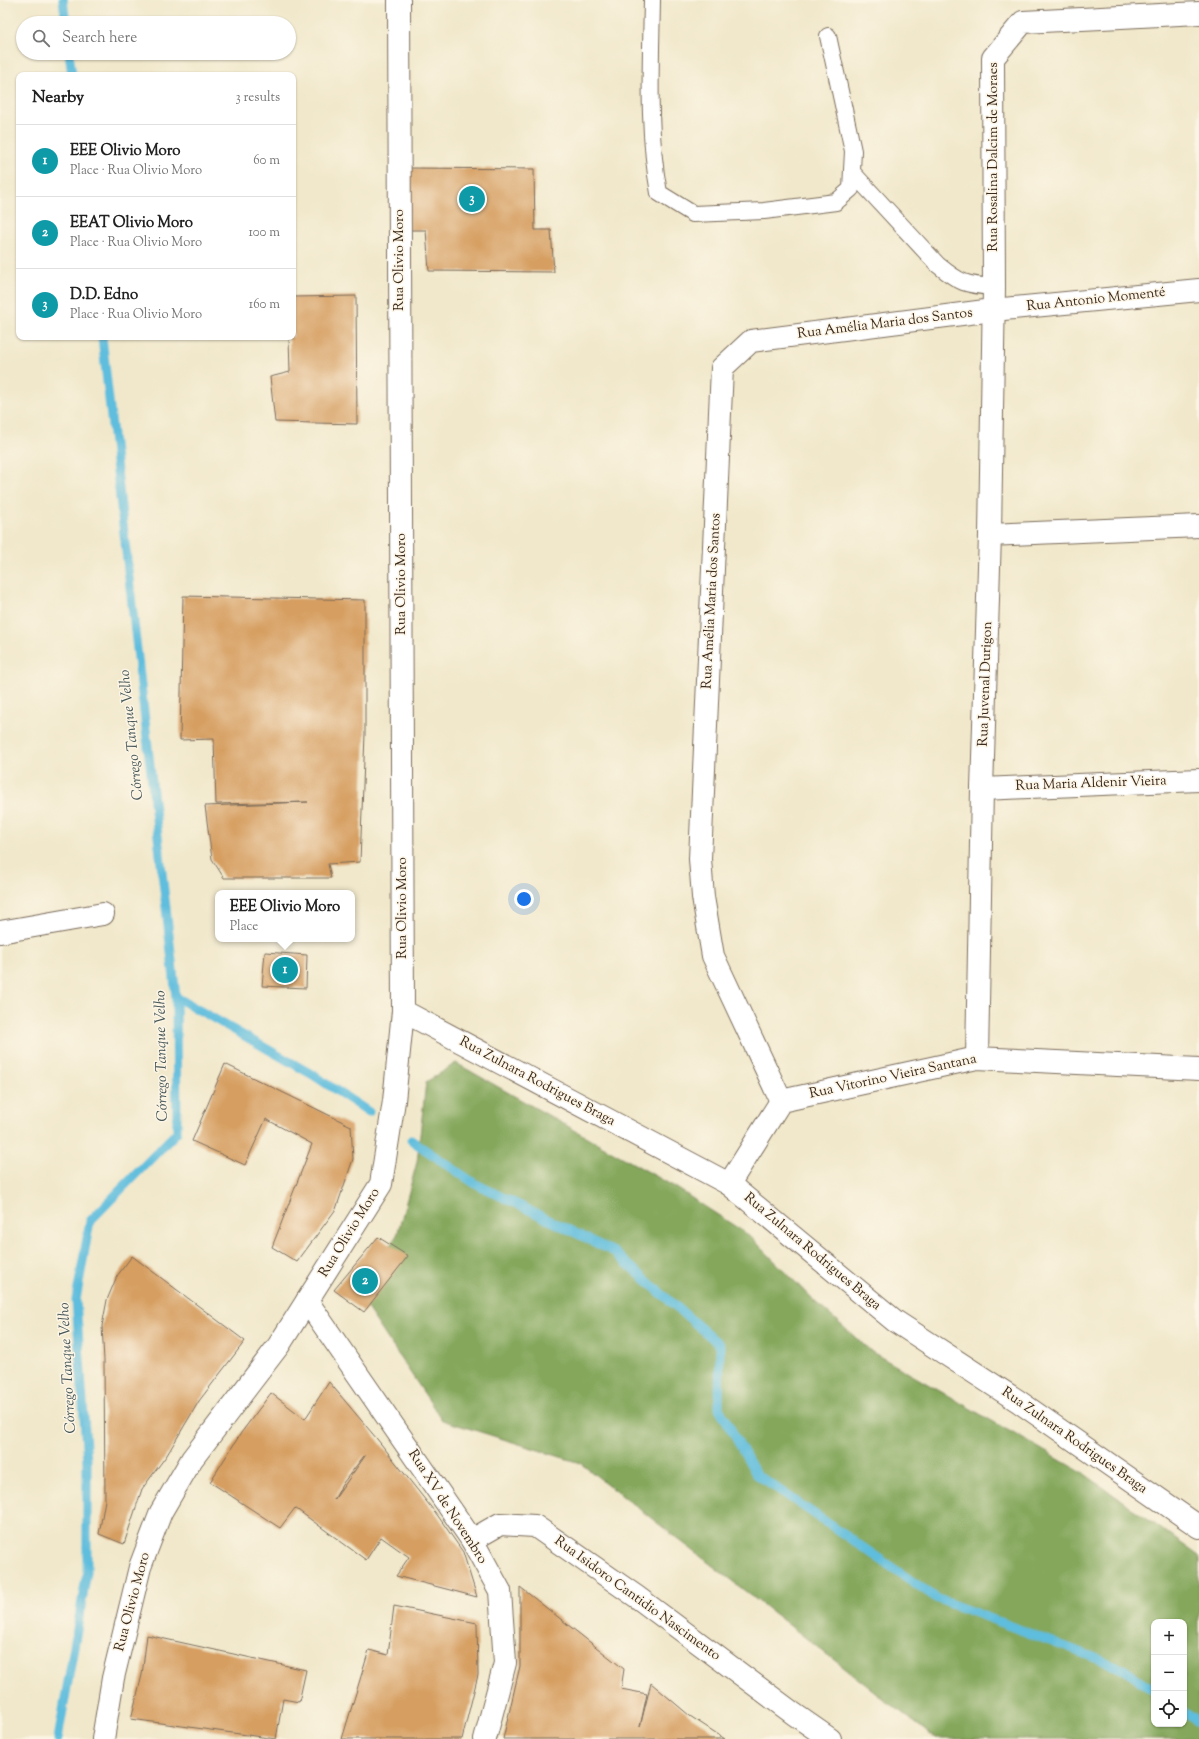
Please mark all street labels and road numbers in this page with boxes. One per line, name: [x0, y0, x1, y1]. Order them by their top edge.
street label: Rua Rosalina Dalcim de Moraes: [984, 62, 1004, 252]
street label: Rua Olivio Moro: [390, 209, 410, 311]
street label: Rua Antonio Momenté: [1026, 283, 1166, 317]
street label: Rua Amélia Maria dos Santos: [796, 303, 974, 345]
street label: Rua Amélia Maria dos Santos: [697, 512, 727, 690]
street label: Rua Olivio Moro: [392, 533, 412, 635]
street label: Rua Juvenal Durigon: [974, 621, 998, 747]
street label: Rua Maria Aldenir Vieira: [1015, 771, 1167, 797]
street label: Rua Olivio Moro: [393, 857, 413, 959]
street label: Rua Zulnara Rodrigues Braga: [456, 1032, 619, 1132]
street label: Rua Vitorino Vieira Santana: [808, 1049, 979, 1104]
street label: Rua Olivio Moro: [314, 1184, 386, 1282]
street label: Rua Zulnara Rodrigues Braga: [739, 1188, 885, 1316]
street label: Rua Zulnara Rodrigues Braga: [997, 1383, 1151, 1499]
street label: Rua XV de Novembro: [402, 1446, 492, 1568]
street label: Rua Isidoro Cantidio Nascimento: [550, 1532, 725, 1666]
street label: Rua Olivio Moro: [110, 1550, 156, 1654]

